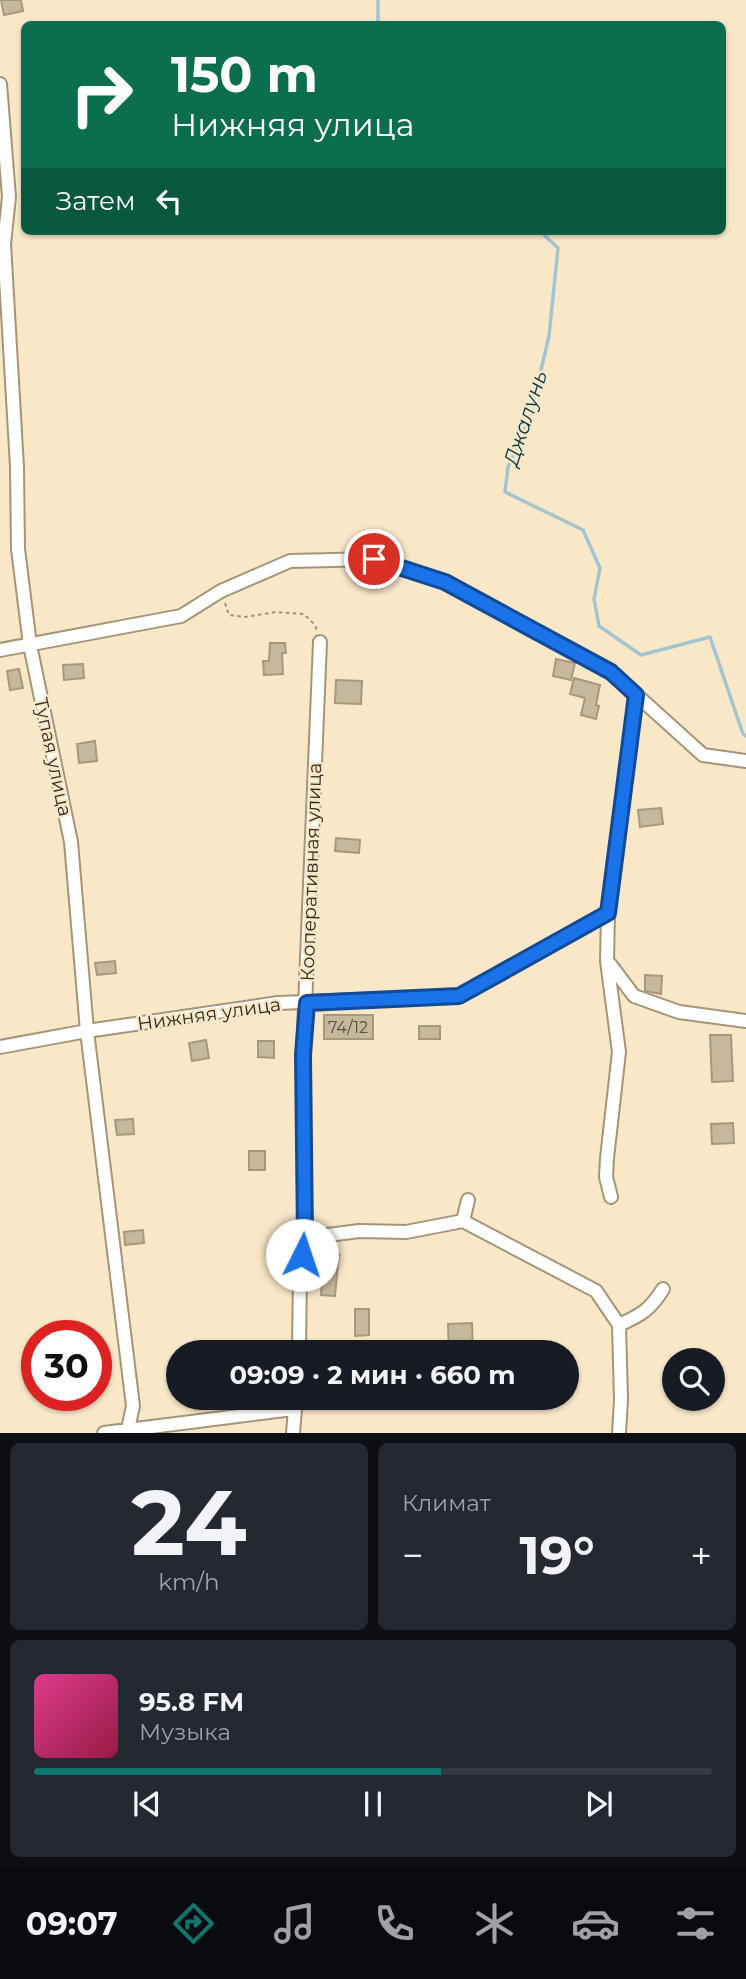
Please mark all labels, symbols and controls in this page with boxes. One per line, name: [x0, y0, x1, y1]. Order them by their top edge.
text: 150 m: [171, 45, 318, 104]
icon: right: [56, 49, 147, 140]
text: Нижняя улица: [171, 105, 414, 144]
icon: left: [150, 182, 188, 220]
text: Затем: [56, 185, 136, 217]
water label: Джалунь: [497, 367, 552, 471]
pin: [344, 529, 404, 589]
icon: arrive: [355, 540, 393, 578]
street label: Тупая улица: [29, 696, 77, 818]
street label: Кооперативная улица: [296, 762, 326, 982]
street label: Нижняя улица: [136, 993, 282, 1035]
house number: 74/12: [328, 1018, 368, 1037]
position arrow: [265, 1218, 339, 1292]
speed limit sign: 30: [21, 1320, 112, 1411]
map controls: [662, 1348, 725, 1411]
button: search: [662, 1348, 725, 1411]
text: 09:09 · 2 мин · 660 m: [229, 1359, 516, 1391]
text: 24: [131, 1467, 247, 1578]
text: Климат: [402, 1489, 491, 1517]
text: 19°: [519, 1524, 595, 1587]
text: −: [402, 1532, 424, 1579]
text: +: [690, 1532, 712, 1579]
text: km/h: [158, 1568, 220, 1596]
text: 95.8 FM: [139, 1686, 244, 1718]
text: Музыка: [139, 1718, 231, 1746]
icon: previous: [128, 1785, 166, 1823]
icon: pause: [354, 1785, 392, 1823]
icon: next: [580, 1785, 618, 1823]
icon: directions: [169, 1899, 218, 1948]
icon: music: [270, 1899, 319, 1948]
icon: phone: [370, 1899, 419, 1948]
icon: climate: [470, 1899, 519, 1948]
icon: car: [571, 1899, 620, 1948]
icon: filters: [671, 1899, 720, 1948]
text: 09:07: [26, 1904, 118, 1943]

